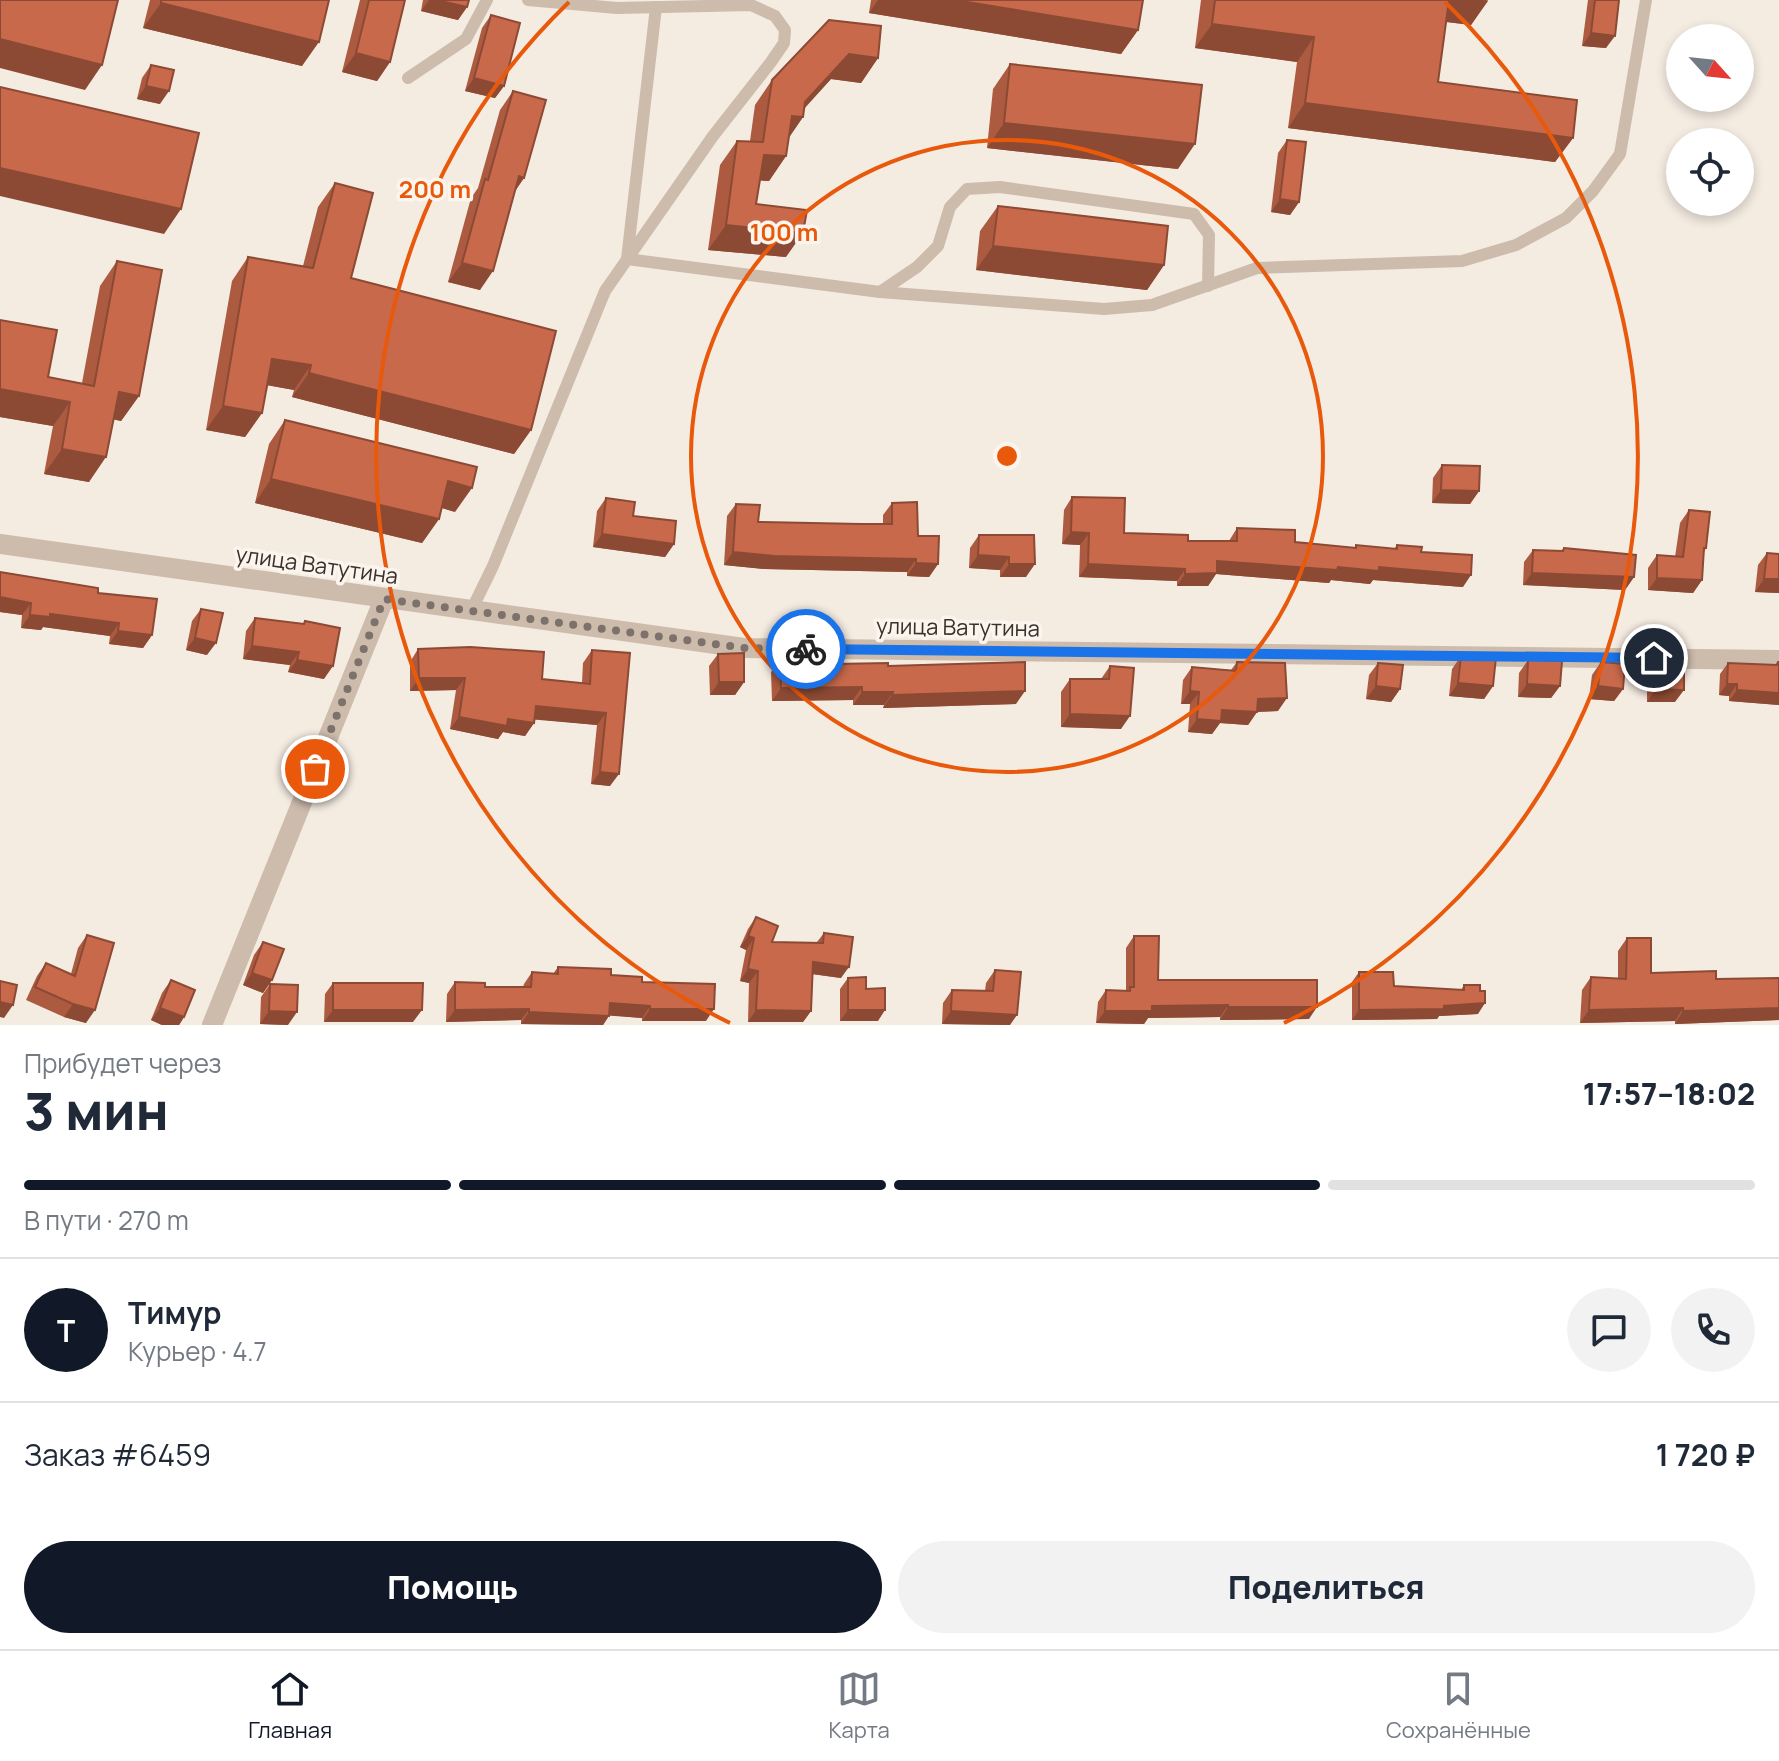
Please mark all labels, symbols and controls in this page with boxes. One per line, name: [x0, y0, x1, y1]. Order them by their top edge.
north arrow: [1666, 24, 1754, 112]
map controls: [1666, 24, 1754, 216]
button: locate: [1666, 128, 1754, 216]
text: 200 m: [399, 172, 471, 205]
text: 100 m: [750, 215, 818, 248]
centre of rings: [993, 442, 1021, 470]
street label: улица Ватутина: [234, 539, 400, 591]
courier: [766, 609, 846, 689]
street label: улица Ватутина: [876, 611, 1040, 643]
pin: [1620, 624, 1688, 692]
icon: bike: [784, 627, 828, 671]
icon: home: [1632, 636, 1676, 680]
pin: [281, 735, 349, 803]
icon: bag: [293, 747, 337, 791]
text: Прибудет через: [24, 1045, 222, 1081]
text: 17:57–18:02: [1583, 1073, 1755, 1114]
text: 3 мин: [24, 1075, 169, 1146]
text: В пути · 270 m: [24, 1202, 189, 1238]
button: chat: [1567, 1288, 1651, 1372]
button: phone: [1671, 1288, 1755, 1372]
text: Тимур: [128, 1292, 221, 1333]
text: Т: [57, 1310, 75, 1351]
text: Курьер · 4.7: [128, 1333, 267, 1369]
text: Заказ #6459: [24, 1434, 211, 1475]
text: 1 720 ₽: [1656, 1434, 1755, 1475]
button: Помощь: [24, 1541, 882, 1633]
button: Поделиться: [898, 1541, 1755, 1633]
tab: Главная: [248, 1667, 332, 1745]
tab: Карта: [828, 1667, 890, 1745]
tab: Сохранённые: [1386, 1667, 1531, 1745]

